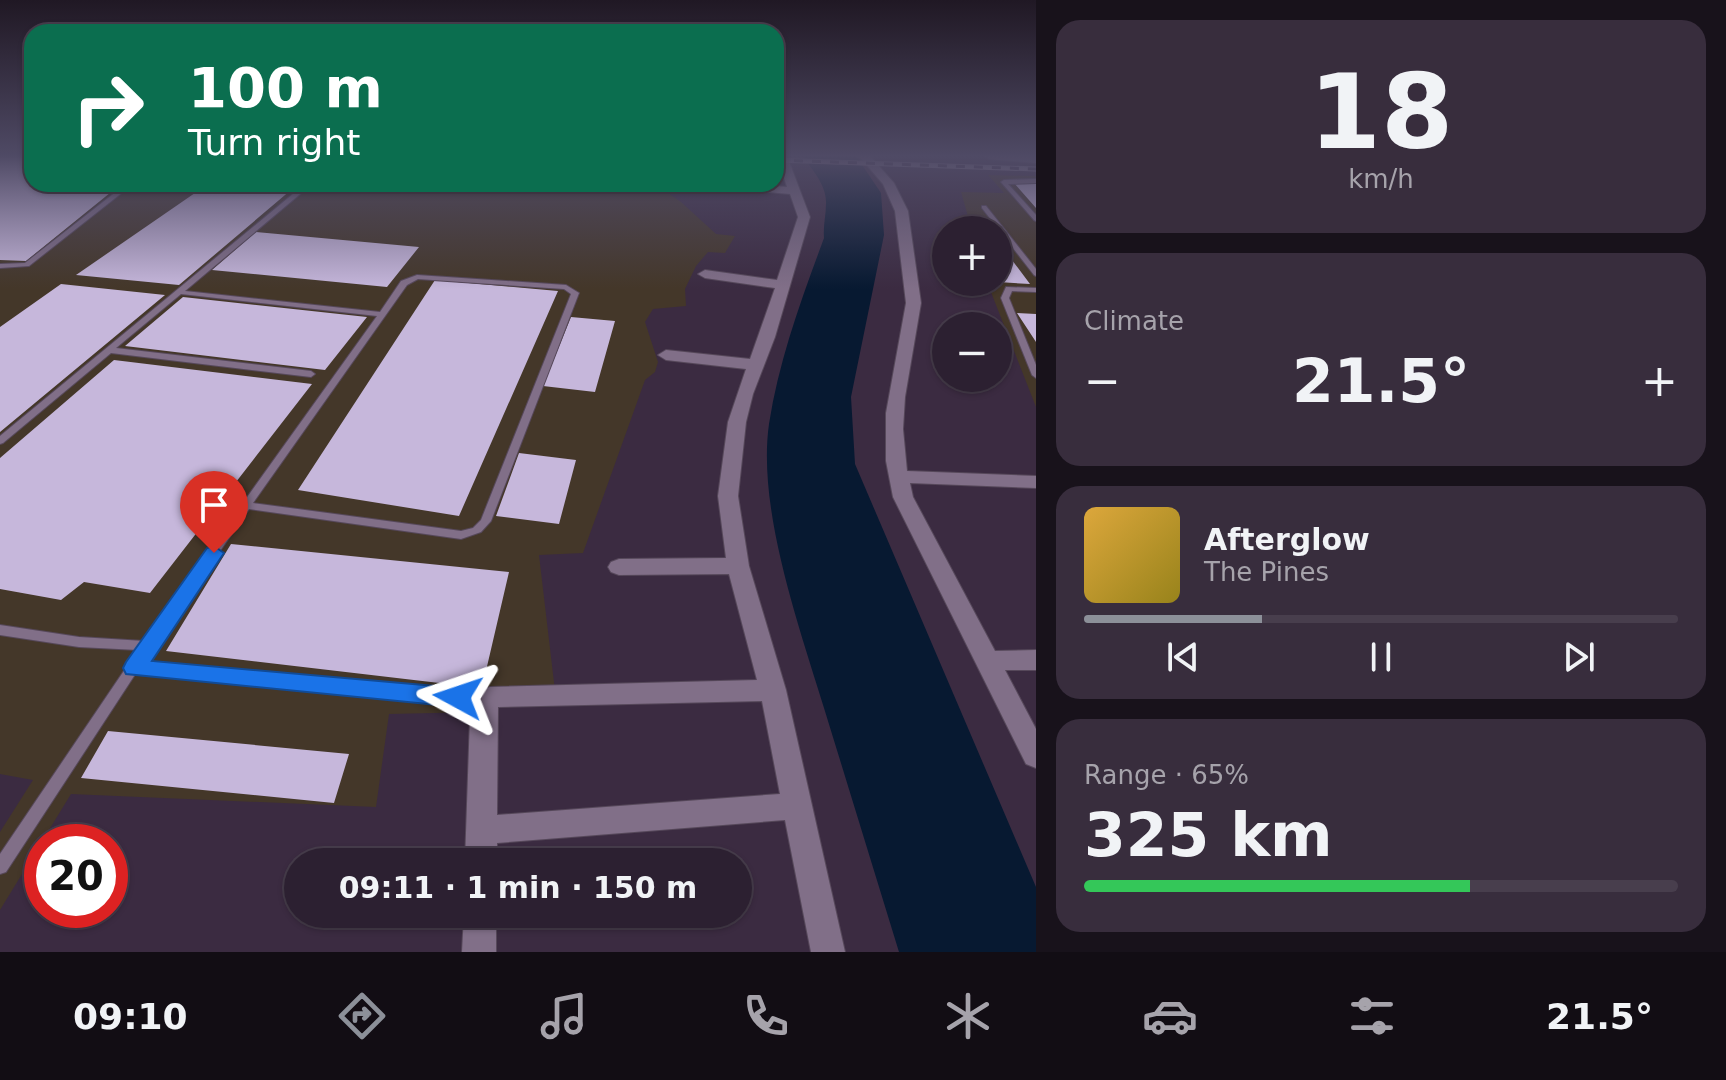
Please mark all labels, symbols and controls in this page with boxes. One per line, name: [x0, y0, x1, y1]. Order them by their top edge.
text: 18: [1309, 51, 1453, 173]
text: 100 m: [188, 55, 383, 120]
icon: right: [56, 56, 160, 160]
text: Turn right: [188, 122, 360, 163]
text: km/h: [1348, 164, 1414, 194]
map controls: [932, 216, 1012, 392]
button: +: [932, 216, 1012, 296]
text: Climate: [1084, 306, 1184, 336]
button: −: [932, 312, 1012, 392]
text: 21.5°: [1292, 346, 1470, 416]
text: −: [1084, 355, 1121, 406]
text: +: [1641, 355, 1678, 406]
pin: [180, 471, 248, 553]
icon: arrive: [192, 483, 236, 527]
text: Afterglow: [1204, 522, 1370, 557]
text: The Pines: [1204, 557, 1329, 587]
icon: previous: [1161, 635, 1205, 679]
icon: pause: [1359, 635, 1403, 679]
icon: next: [1557, 635, 1601, 679]
position arrow: [416, 655, 500, 739]
text: Range · 65%: [1084, 760, 1249, 790]
text: 325 km: [1084, 800, 1333, 870]
speed limit sign: 20: [24, 824, 128, 928]
text: 09:11 · 1 min · 150 m: [339, 870, 697, 905]
icon: directions: [334, 988, 390, 1044]
icon: music: [536, 988, 592, 1044]
icon: phone: [738, 988, 794, 1044]
icon: climate: [940, 988, 996, 1044]
icon: car: [1142, 988, 1198, 1044]
icon: filters: [1344, 988, 1400, 1044]
text: 09:10: [73, 996, 188, 1037]
text: 21.5°: [1546, 996, 1653, 1037]

